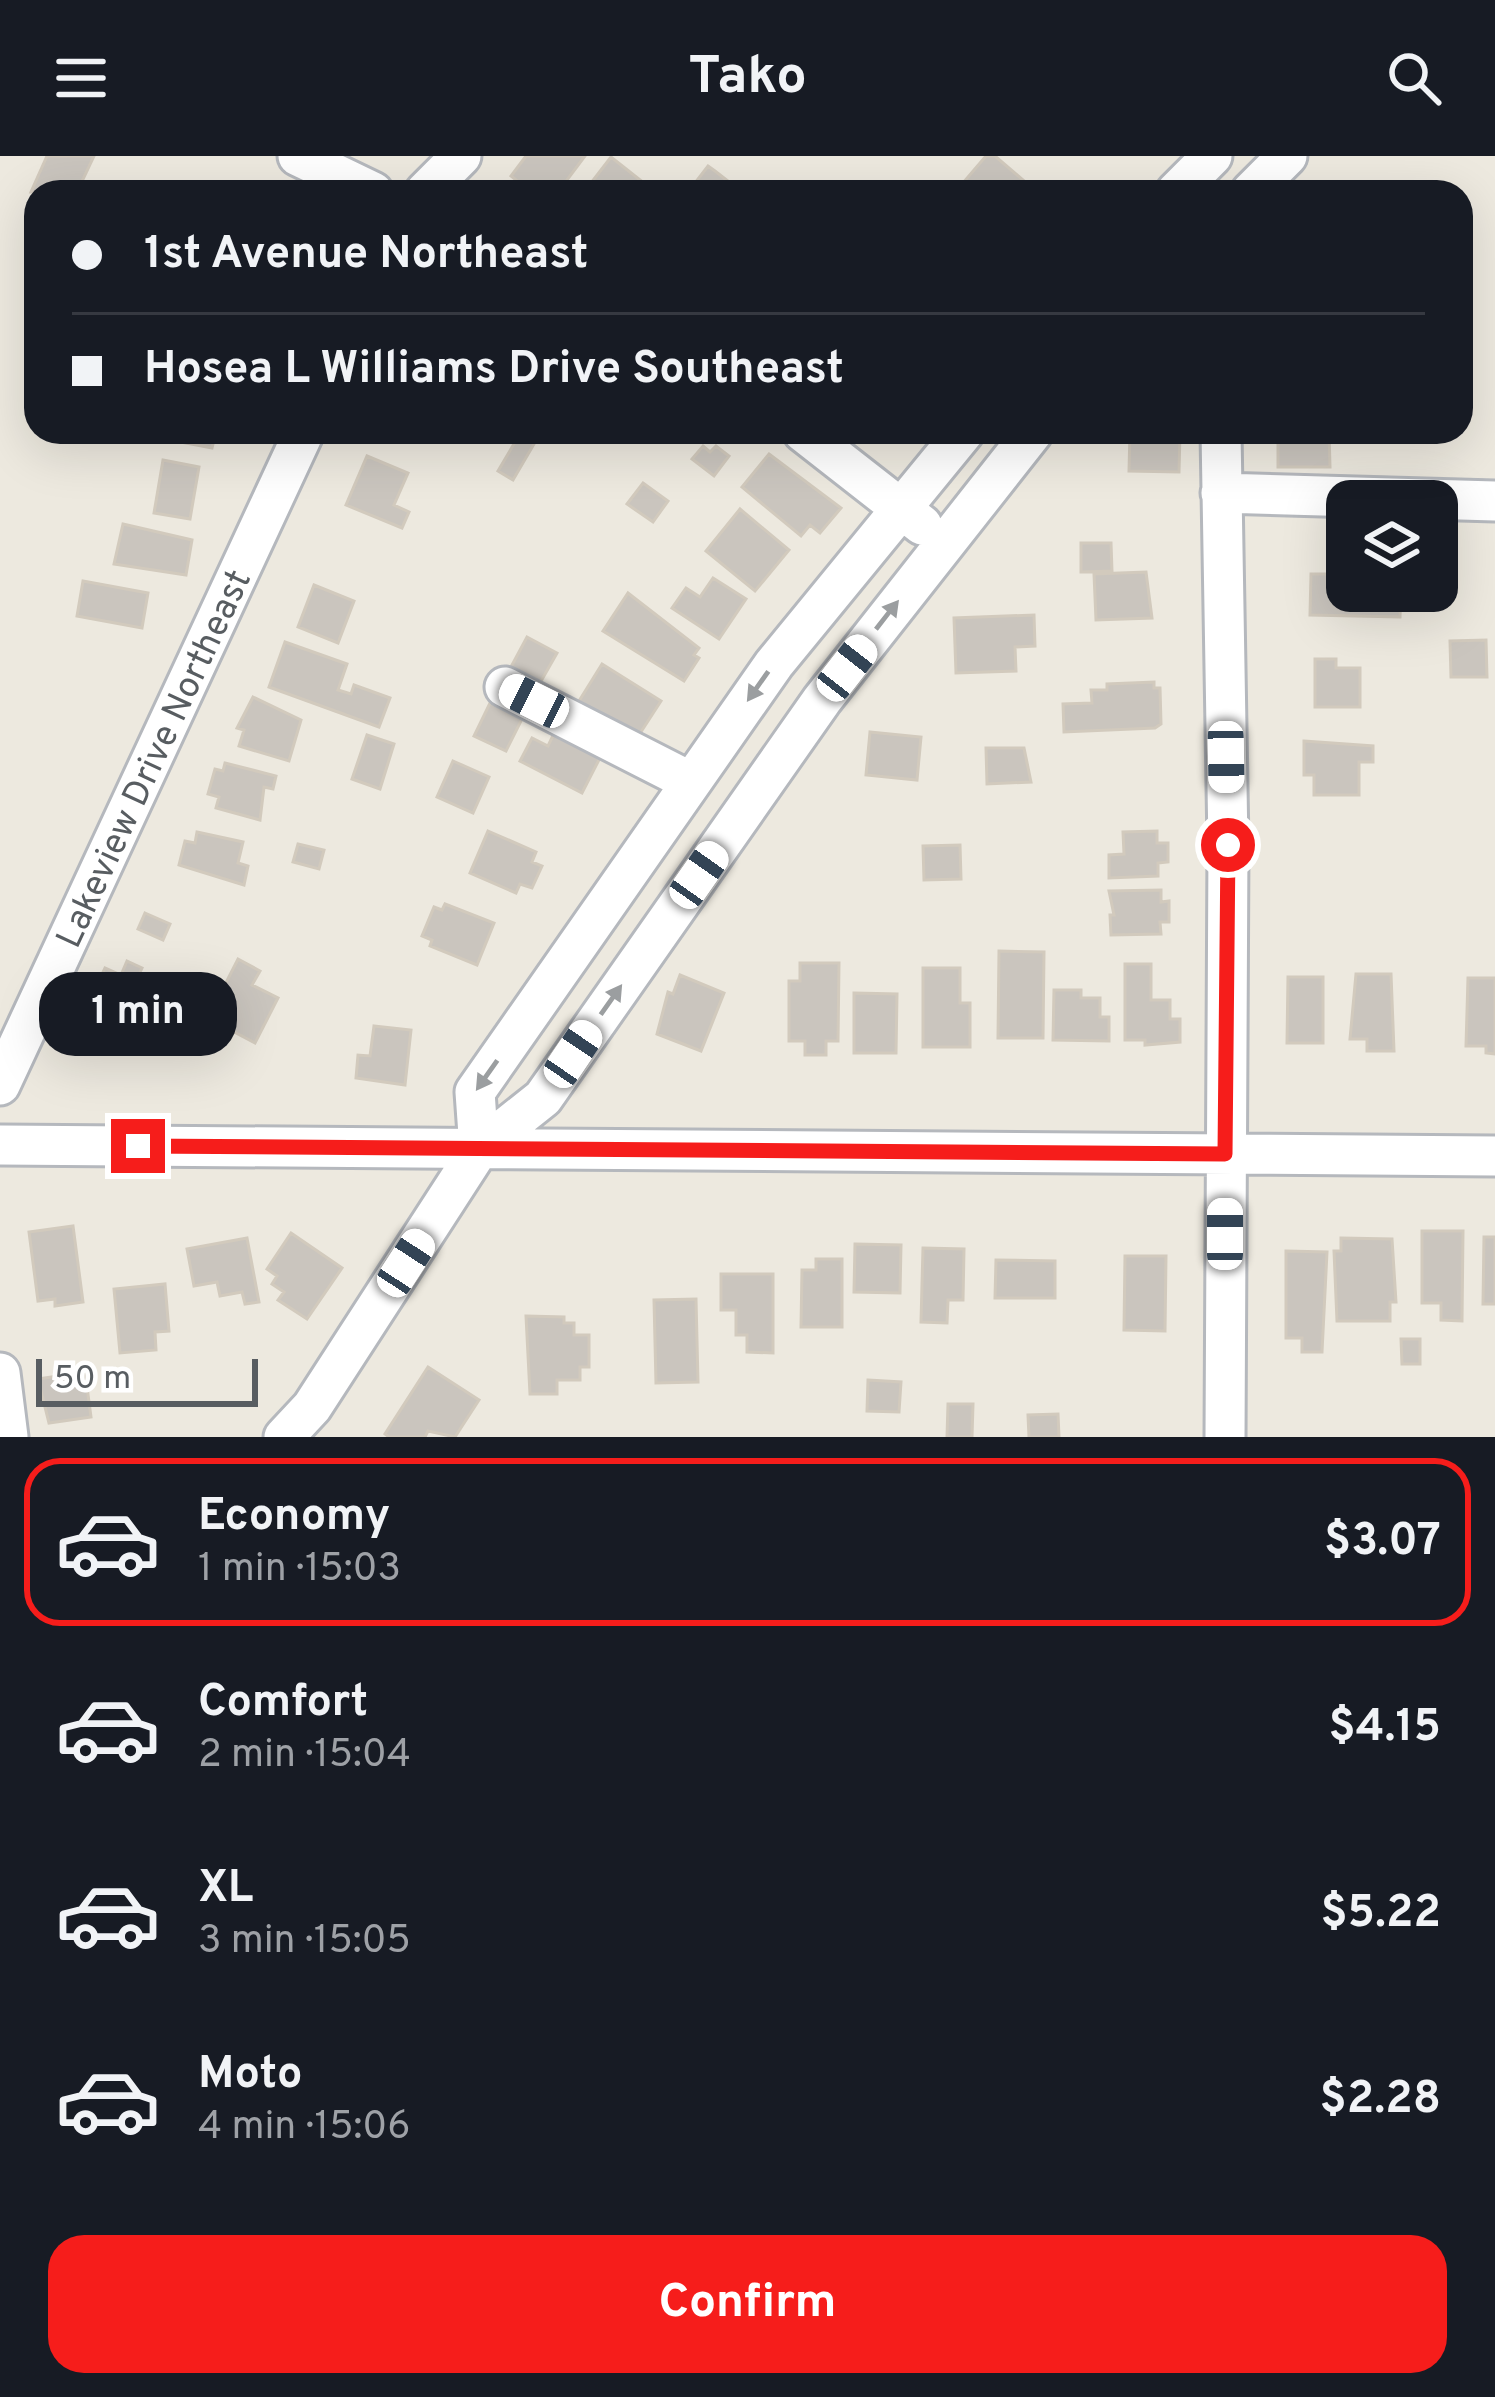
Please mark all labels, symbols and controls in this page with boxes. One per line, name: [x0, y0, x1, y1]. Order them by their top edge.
text: Tako: [688, 44, 807, 113]
icon: menu: [48, 45, 114, 111]
icon: search: [1381, 45, 1447, 111]
text: 1st Avenue Northeast: [144, 227, 588, 284]
text: Hosea L Williams Drive Southeast: [144, 342, 844, 399]
map controls: [1326, 480, 1458, 612]
button: layers: [1326, 480, 1458, 612]
street label: Lakeview Drive Northeast: [48, 563, 264, 956]
one-way arrow: [875, 600, 899, 631]
car: [811, 629, 883, 707]
car: [494, 669, 574, 733]
one-way arrow: [747, 670, 770, 702]
car: [1207, 721, 1245, 793]
route start: [1201, 818, 1255, 872]
car: [664, 835, 734, 915]
callout: 1 min: [39, 972, 237, 1056]
one-way arrow: [599, 984, 622, 1016]
text: 1 min: [91, 989, 185, 1038]
car: [538, 1014, 608, 1094]
one-way arrow: [475, 1058, 499, 1090]
route end: [111, 1119, 165, 1173]
car: [1207, 1198, 1243, 1270]
car: [371, 1223, 441, 1303]
scale bar: [36, 1353, 258, 1406]
text: 50 m: [54, 1359, 131, 1401]
icon: car: [54, 1488, 162, 1596]
text: Economy: [198, 1489, 390, 1546]
text: $3.07: [1324, 1514, 1441, 1571]
text: 1 min · 15:03: [198, 1546, 401, 1595]
icon: car: [54, 1674, 162, 1782]
text: Comfort: [198, 1675, 368, 1732]
text: $4.15: [1329, 1700, 1441, 1757]
text: 2 min · 15:04: [198, 1732, 411, 1781]
icon: car: [54, 1860, 162, 1968]
text: XL: [198, 1861, 253, 1918]
text: $5.22: [1320, 1886, 1441, 1943]
text: 3 min · 15:05: [198, 1918, 411, 1967]
icon: car: [54, 2046, 162, 2154]
text: Moto: [198, 2047, 302, 2104]
text: $2.28: [1320, 2072, 1441, 2129]
text: 4 min · 15:06: [198, 2104, 410, 2153]
button: Confirm: [48, 2235, 1447, 2373]

